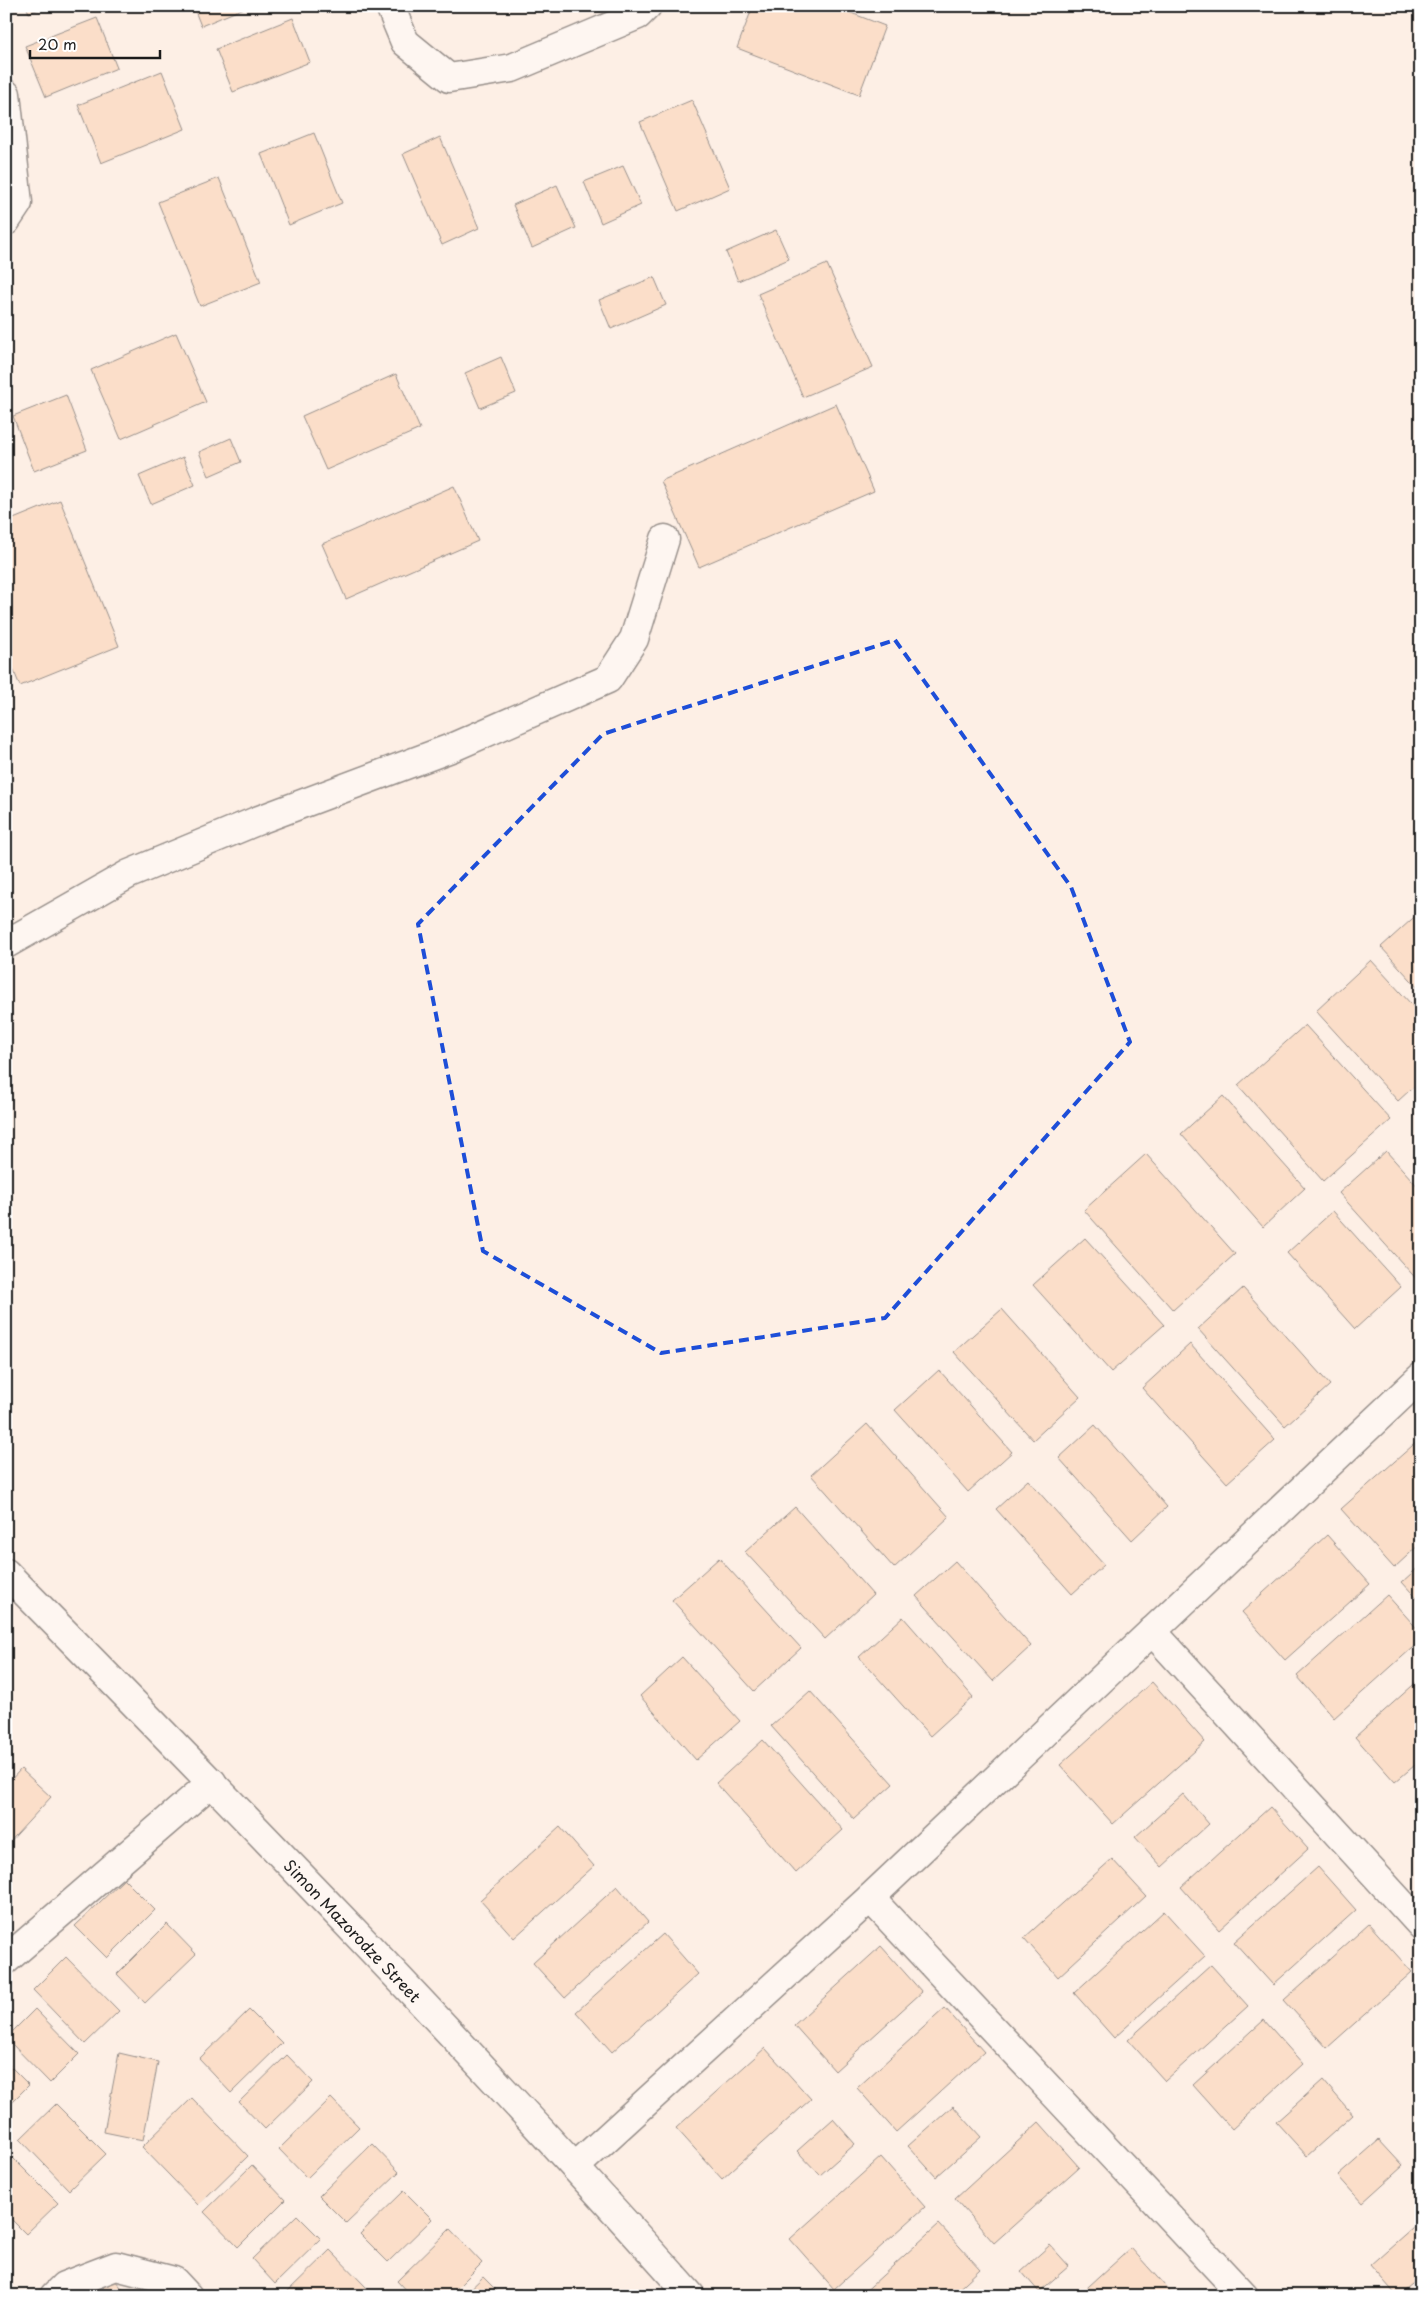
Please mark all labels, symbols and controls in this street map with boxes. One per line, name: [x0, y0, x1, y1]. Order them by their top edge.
scale bar: [30, 28, 160, 60]
text: 20 m: [38, 32, 77, 55]
street label: Simon Mazorodze Street: [279, 1853, 427, 2008]

